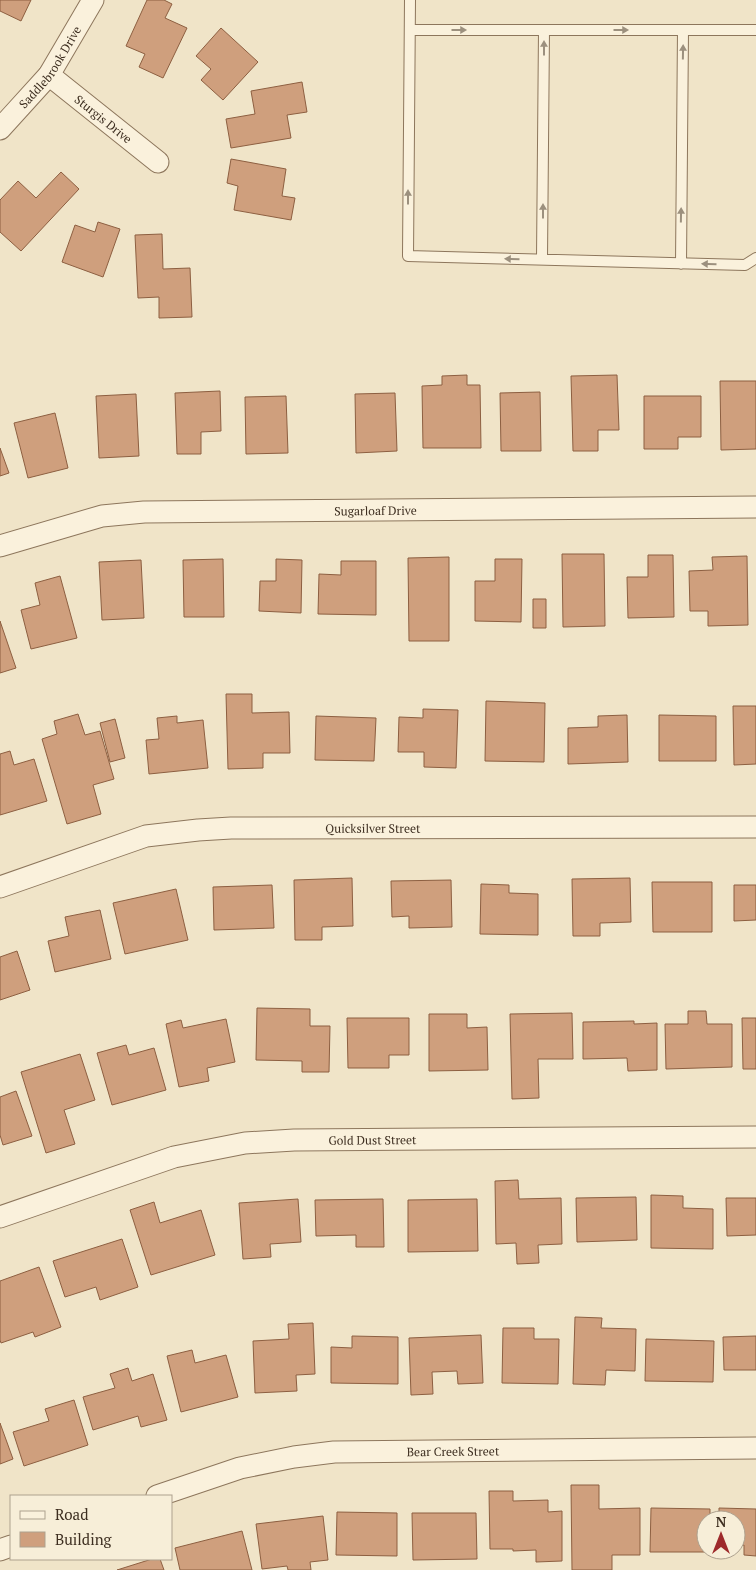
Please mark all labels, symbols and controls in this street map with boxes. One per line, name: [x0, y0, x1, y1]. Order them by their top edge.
street label: Saddlebrook Drive: [15, 23, 84, 111]
one-way arrow: [451, 26, 467, 34]
one-way arrow: [613, 26, 629, 34]
one-way arrow: [540, 40, 548, 56]
one-way arrow: [679, 44, 687, 60]
street label: Sturgis Drive: [72, 91, 135, 146]
one-way arrow: [404, 189, 412, 205]
one-way arrow: [539, 202, 547, 218]
one-way arrow: [677, 207, 685, 223]
one-way arrow: [504, 254, 520, 262]
one-way arrow: [701, 260, 717, 268]
street label: Sugarloaf Drive: [334, 502, 417, 518]
street label: Quicksilver Street: [325, 820, 421, 835]
street label: Gold Dust Street: [328, 1132, 417, 1147]
street label: Bear Creek Street: [407, 1443, 500, 1459]
legend: [10, 1495, 172, 1560]
text: Road: [55, 1504, 88, 1524]
north arrow: [696, 1510, 746, 1560]
text: N: [716, 1512, 727, 1531]
text: Building: [55, 1529, 113, 1549]

